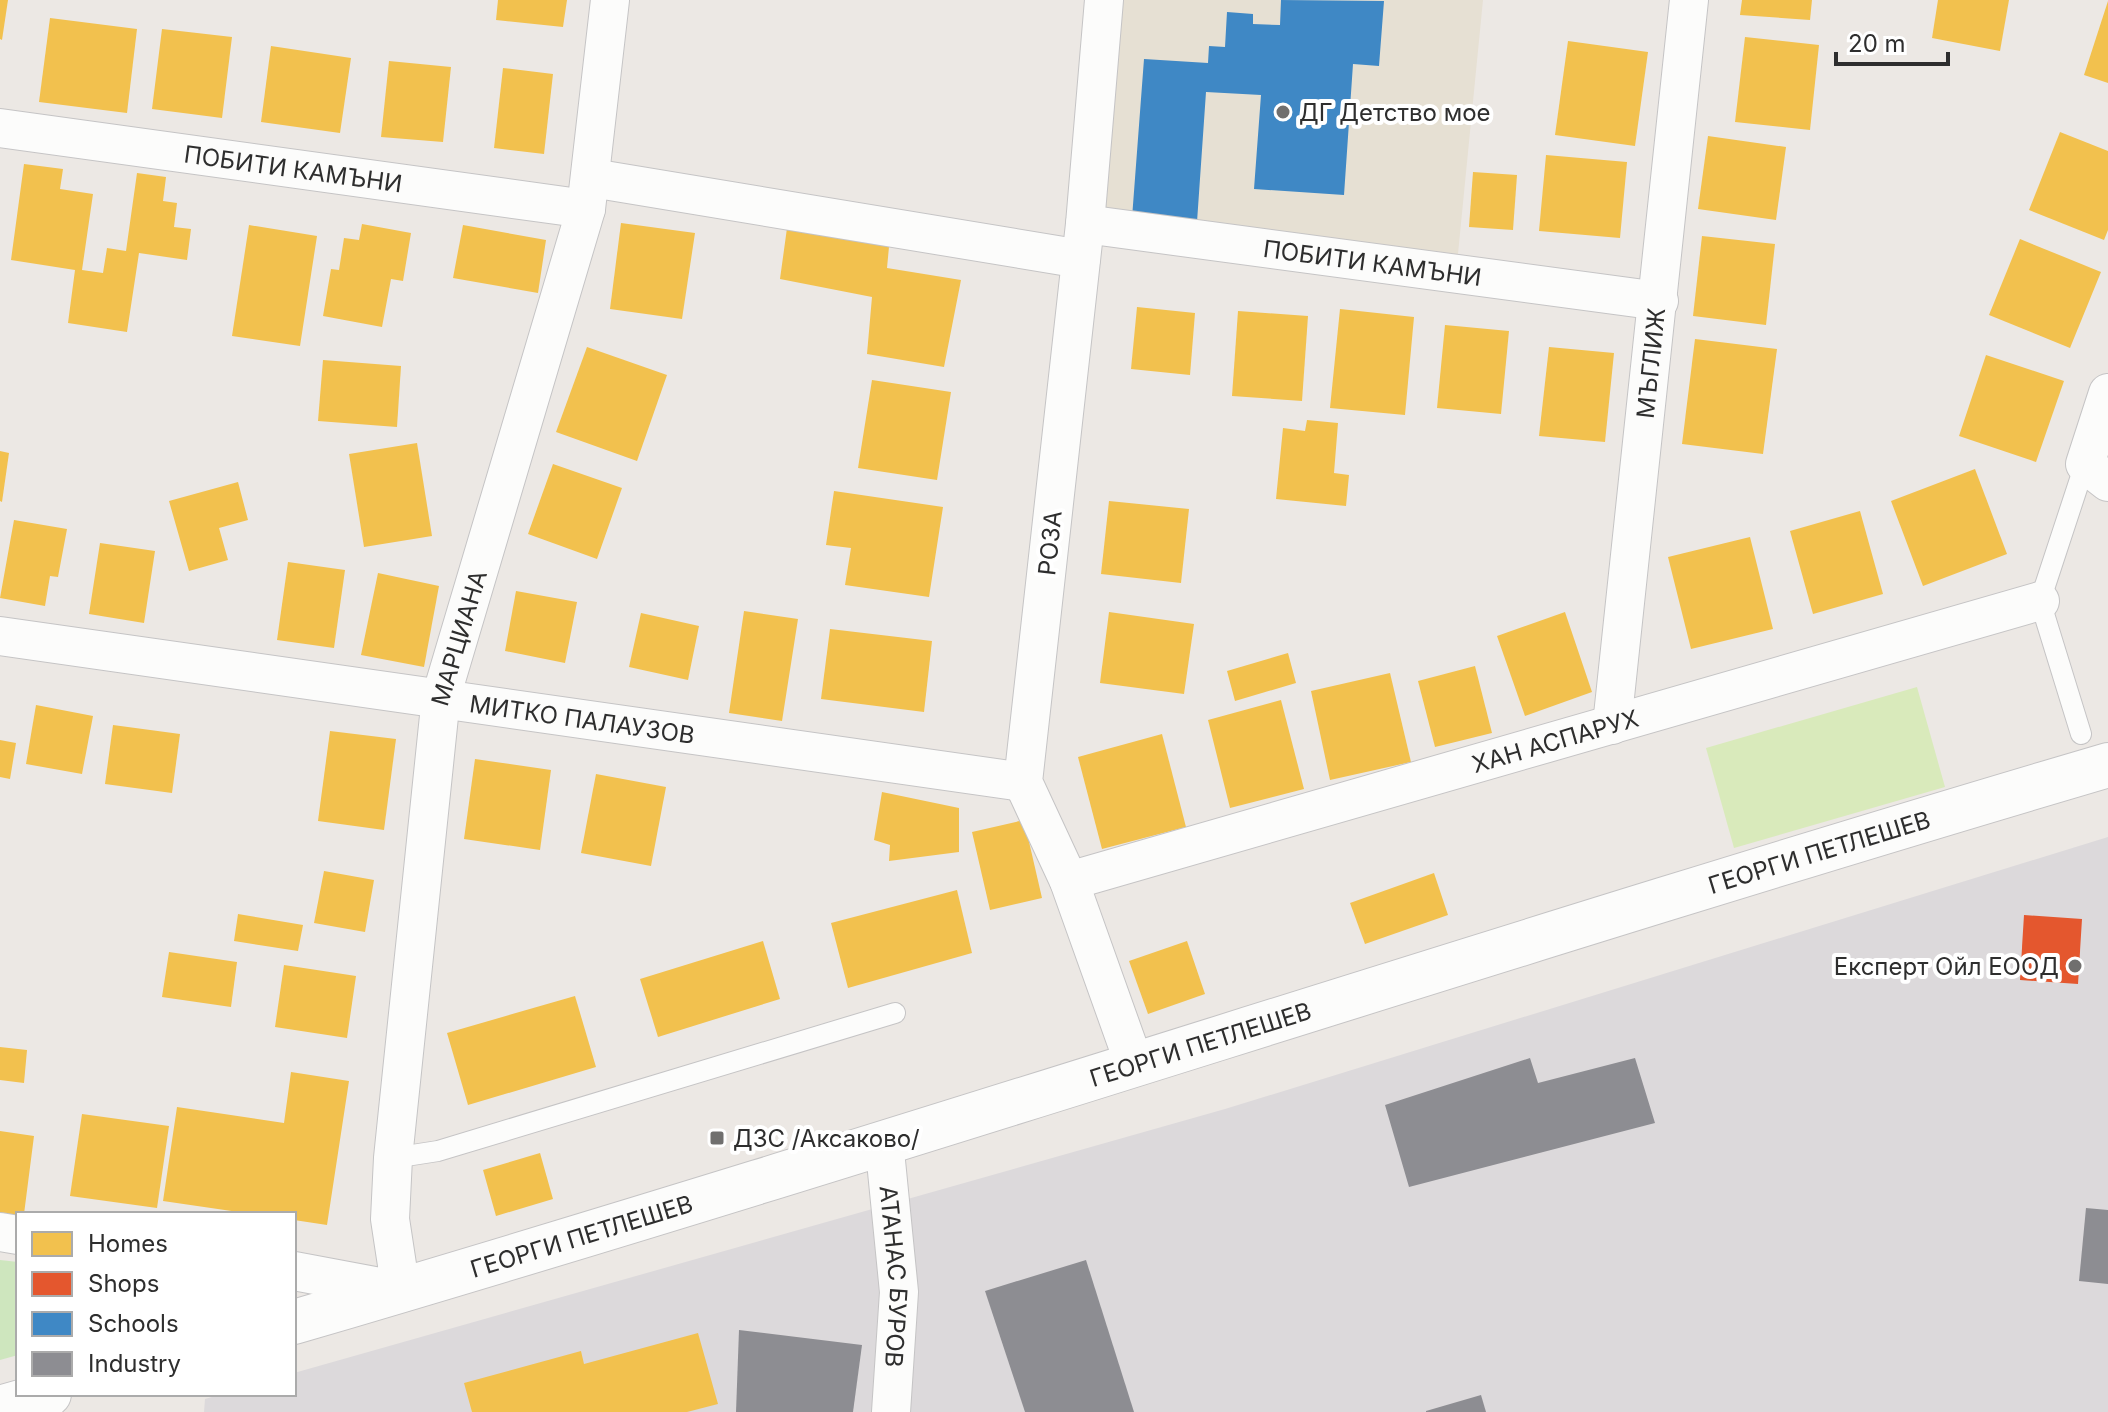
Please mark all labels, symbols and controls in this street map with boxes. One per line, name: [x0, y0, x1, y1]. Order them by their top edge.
scale bar: [1836, 16, 1948, 66]
text: 20 m: [1848, 29, 1906, 58]
place label: ДГ Детство мое: [1299, 98, 1491, 127]
marker: ДГ Детство мое: [1274, 103, 1292, 121]
street label: ПОБИТИ КАМЪНИ: [182, 139, 404, 198]
street label: ПОБИТИ КАМЪНИ: [1261, 234, 1483, 292]
street label: МЪГЛИЖ: [1630, 306, 1671, 420]
street label: РОЗА: [1032, 509, 1068, 577]
street label: МАРЦИАНА: [425, 567, 492, 709]
street label: МИТКО ПАЛАУЗОВ: [468, 689, 697, 749]
street label: ХАН АСПАРУХ: [1469, 703, 1642, 779]
street label: ГЕОРГИ ПЕТЛЕШЕВ: [1705, 804, 1934, 899]
place label: Експерт Ойл ЕООД: [1834, 952, 2059, 981]
marker: Експерт Ойл ЕООД: [2066, 957, 2084, 975]
street label: ГЕОРГИ ПЕТЛЕШЕВ: [1086, 996, 1315, 1092]
place label: ДЗС /Аксаково/: [733, 1124, 920, 1153]
marker: ДЗС /Аксаково/: [708, 1129, 726, 1147]
street label: АТАНАС БУРОВ: [874, 1184, 914, 1368]
street label: ГЕОРГИ ПЕТЛЕШЕВ: [467, 1189, 696, 1283]
legend: [16, 1212, 296, 1396]
text: Homes: [88, 1229, 168, 1258]
text: Shops: [88, 1269, 159, 1298]
text: Schools: [88, 1309, 179, 1338]
text: Industry: [88, 1349, 181, 1378]

